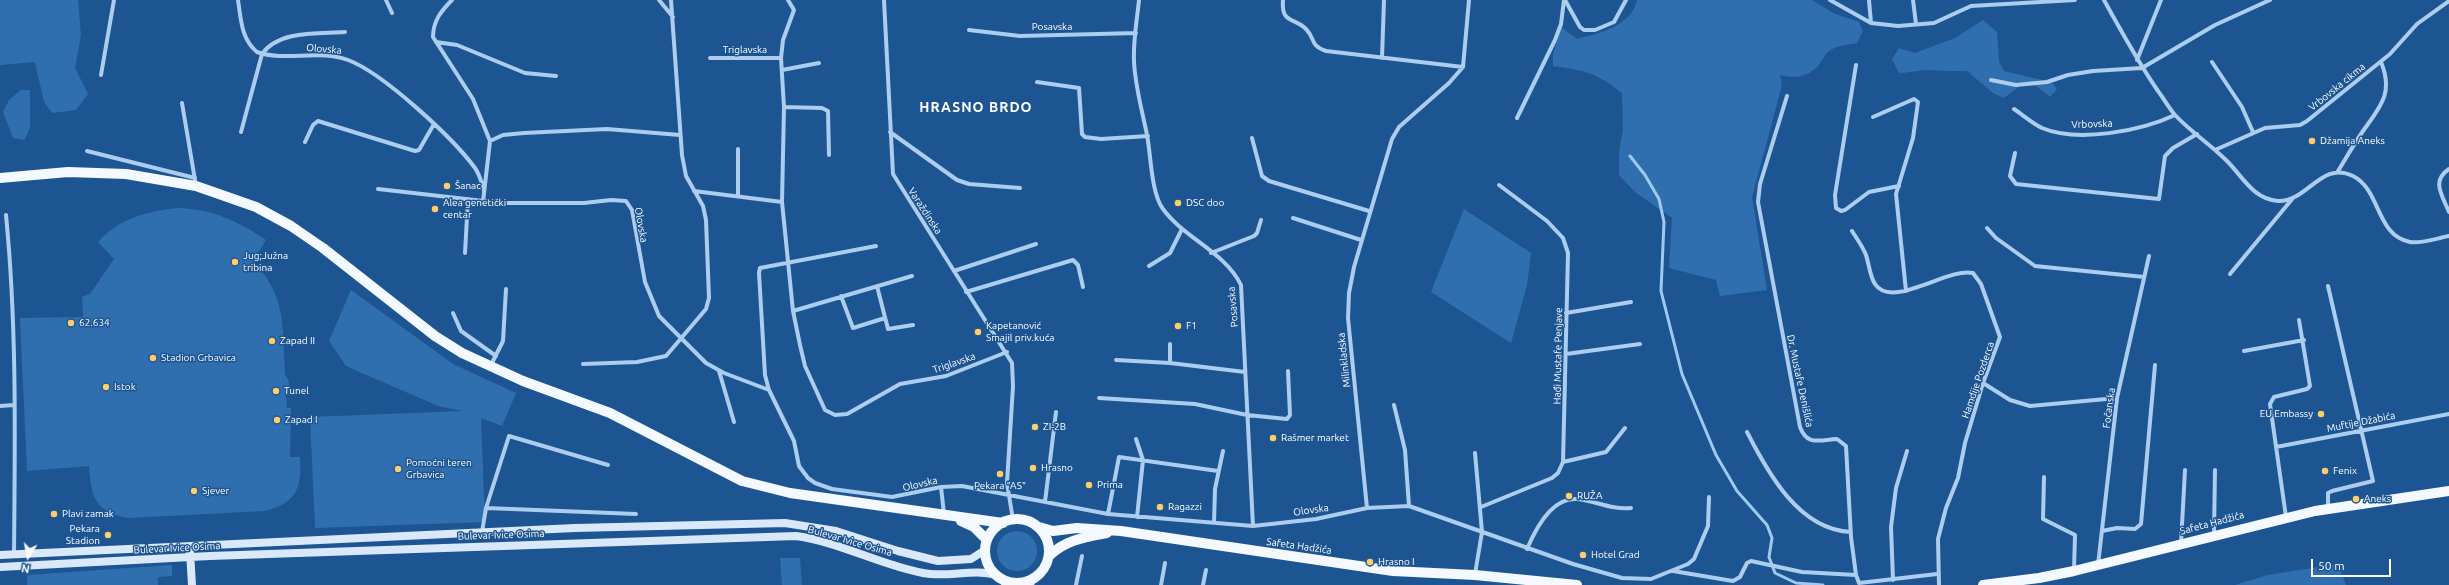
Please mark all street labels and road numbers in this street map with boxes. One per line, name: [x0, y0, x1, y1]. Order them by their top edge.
street label: Posavska: [1032, 21, 1072, 33]
street label: Olovska: [306, 41, 342, 57]
street label: Triglavska: [723, 44, 767, 56]
street label: Vrbovska cikma: [2306, 61, 2368, 113]
street label: Vrbovska: [2071, 117, 2113, 131]
street label: Varaždinska: [905, 185, 945, 237]
street label: Olovska: [632, 206, 650, 244]
street label: Posavska: [1225, 286, 1241, 328]
street label: Hađi Mustafe Penjave: [1551, 307, 1565, 405]
street label: Milinkladska: [1335, 332, 1353, 388]
street label: Dr. Mustafe Denišlića: [1784, 334, 1816, 428]
street label: Hamdije Pozderca: [1959, 340, 1997, 420]
street label: Triglavska: [931, 350, 977, 376]
street label: Fočanska: [2100, 387, 2118, 429]
street label: Muftije Džabića: [2326, 409, 2396, 435]
street label: Olovska: [901, 474, 939, 494]
street label: Olovska: [1293, 502, 1329, 518]
street label: Safeta Hadžića: [2179, 509, 2245, 537]
street label: Bulevar Ivice Osima: [807, 523, 893, 559]
street label: Bulevar Ivice Osima: [457, 527, 545, 543]
street label: Safeta Hadžića: [1266, 535, 1332, 557]
street label: Bulevar Ivice Osima: [133, 540, 221, 556]

